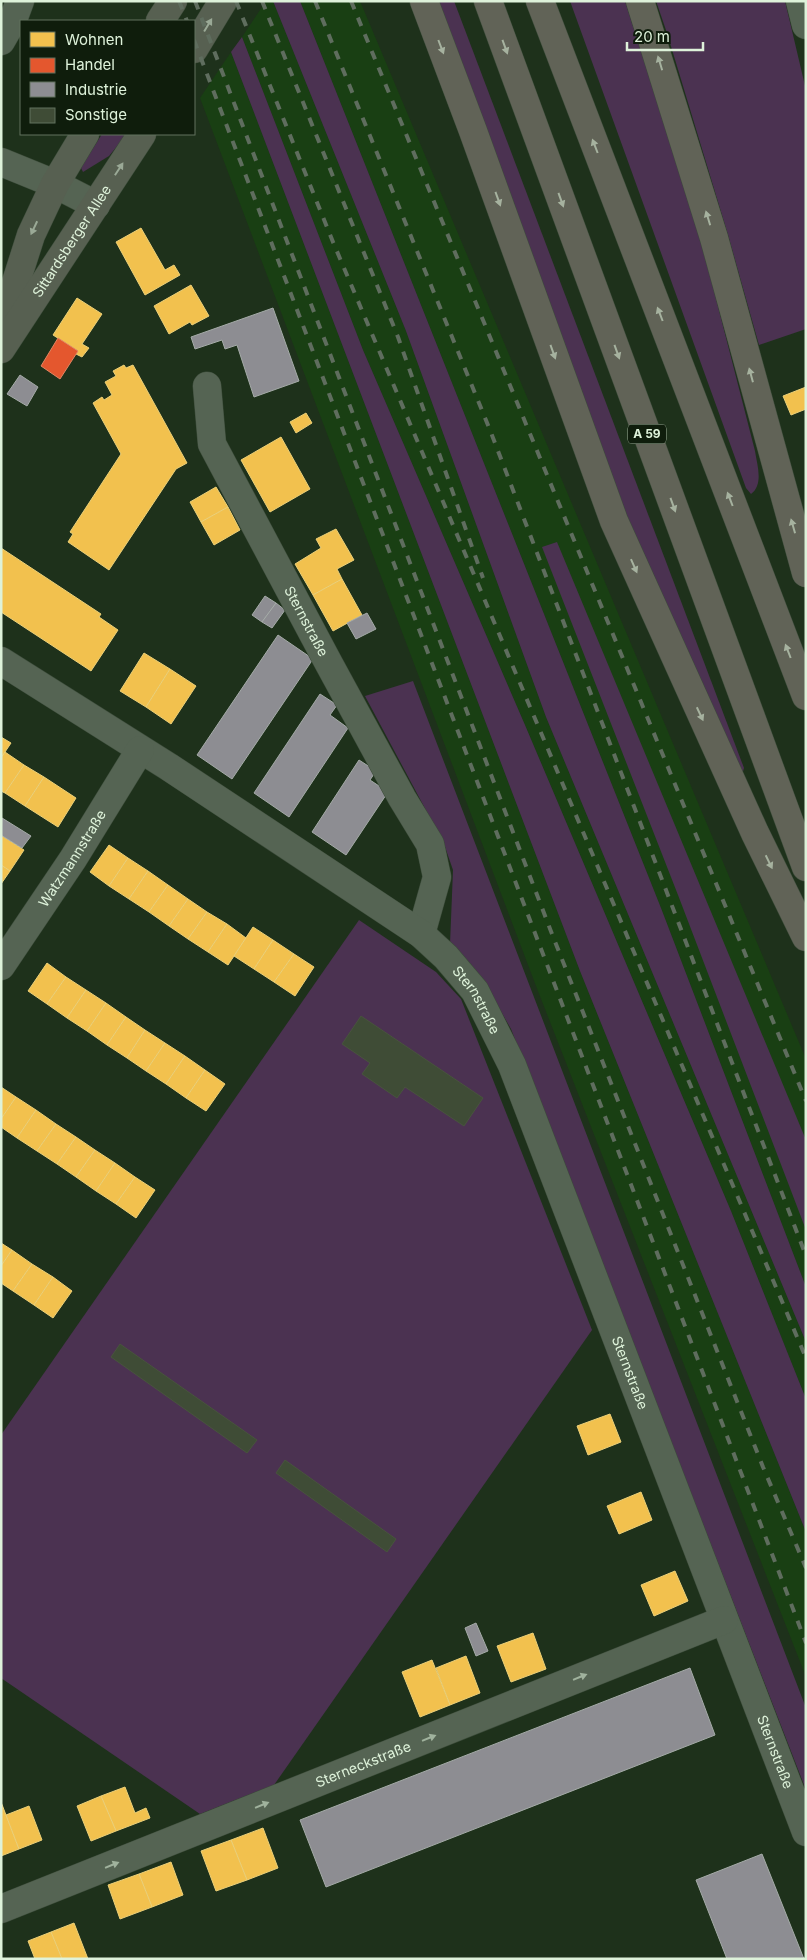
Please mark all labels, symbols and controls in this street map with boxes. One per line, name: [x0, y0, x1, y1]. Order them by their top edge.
one-way arrow: [204, 19, 213, 32]
legend: [20, 20, 195, 135]
scale bar: [627, 20, 703, 52]
text: 20 m: [634, 27, 670, 46]
text: Wohnen: [65, 30, 123, 49]
one-way arrow: [438, 40, 446, 54]
one-way arrow: [501, 40, 509, 55]
text: Handel: [65, 55, 115, 74]
one-way arrow: [656, 55, 663, 70]
text: Industrie: [65, 80, 127, 99]
text: Sonstige: [65, 105, 127, 124]
one-way arrow: [591, 139, 598, 154]
one-way arrow: [114, 163, 124, 176]
street label: Sittardsberger Allee: [28, 182, 114, 300]
one-way arrow: [495, 192, 502, 207]
one-way arrow: [558, 192, 565, 207]
one-way arrow: [703, 210, 711, 225]
one-way arrow: [30, 221, 38, 235]
one-way arrow: [655, 307, 663, 322]
one-way arrow: [549, 345, 557, 360]
one-way arrow: [613, 345, 621, 360]
one-way arrow: [746, 367, 754, 382]
road number: A 59: [628, 424, 666, 444]
one-way arrow: [726, 491, 734, 506]
one-way arrow: [670, 497, 677, 512]
one-way arrow: [788, 519, 796, 534]
one-way arrow: [630, 559, 638, 573]
street label: Sternstraße: [281, 583, 332, 659]
one-way arrow: [784, 643, 791, 658]
one-way arrow: [697, 707, 705, 721]
street label: Watzmannstraße: [34, 807, 109, 910]
one-way arrow: [765, 855, 773, 869]
street label: Sternstraße: [449, 962, 504, 1037]
street label: Sternstraße: [609, 1333, 652, 1412]
one-way arrow: [573, 1673, 587, 1681]
street label: Sternstraße: [754, 1713, 798, 1791]
one-way arrow: [422, 1734, 437, 1741]
street label: Sterneckstraße: [313, 1737, 413, 1790]
one-way arrow: [255, 1800, 270, 1808]
one-way arrow: [104, 1861, 119, 1868]

